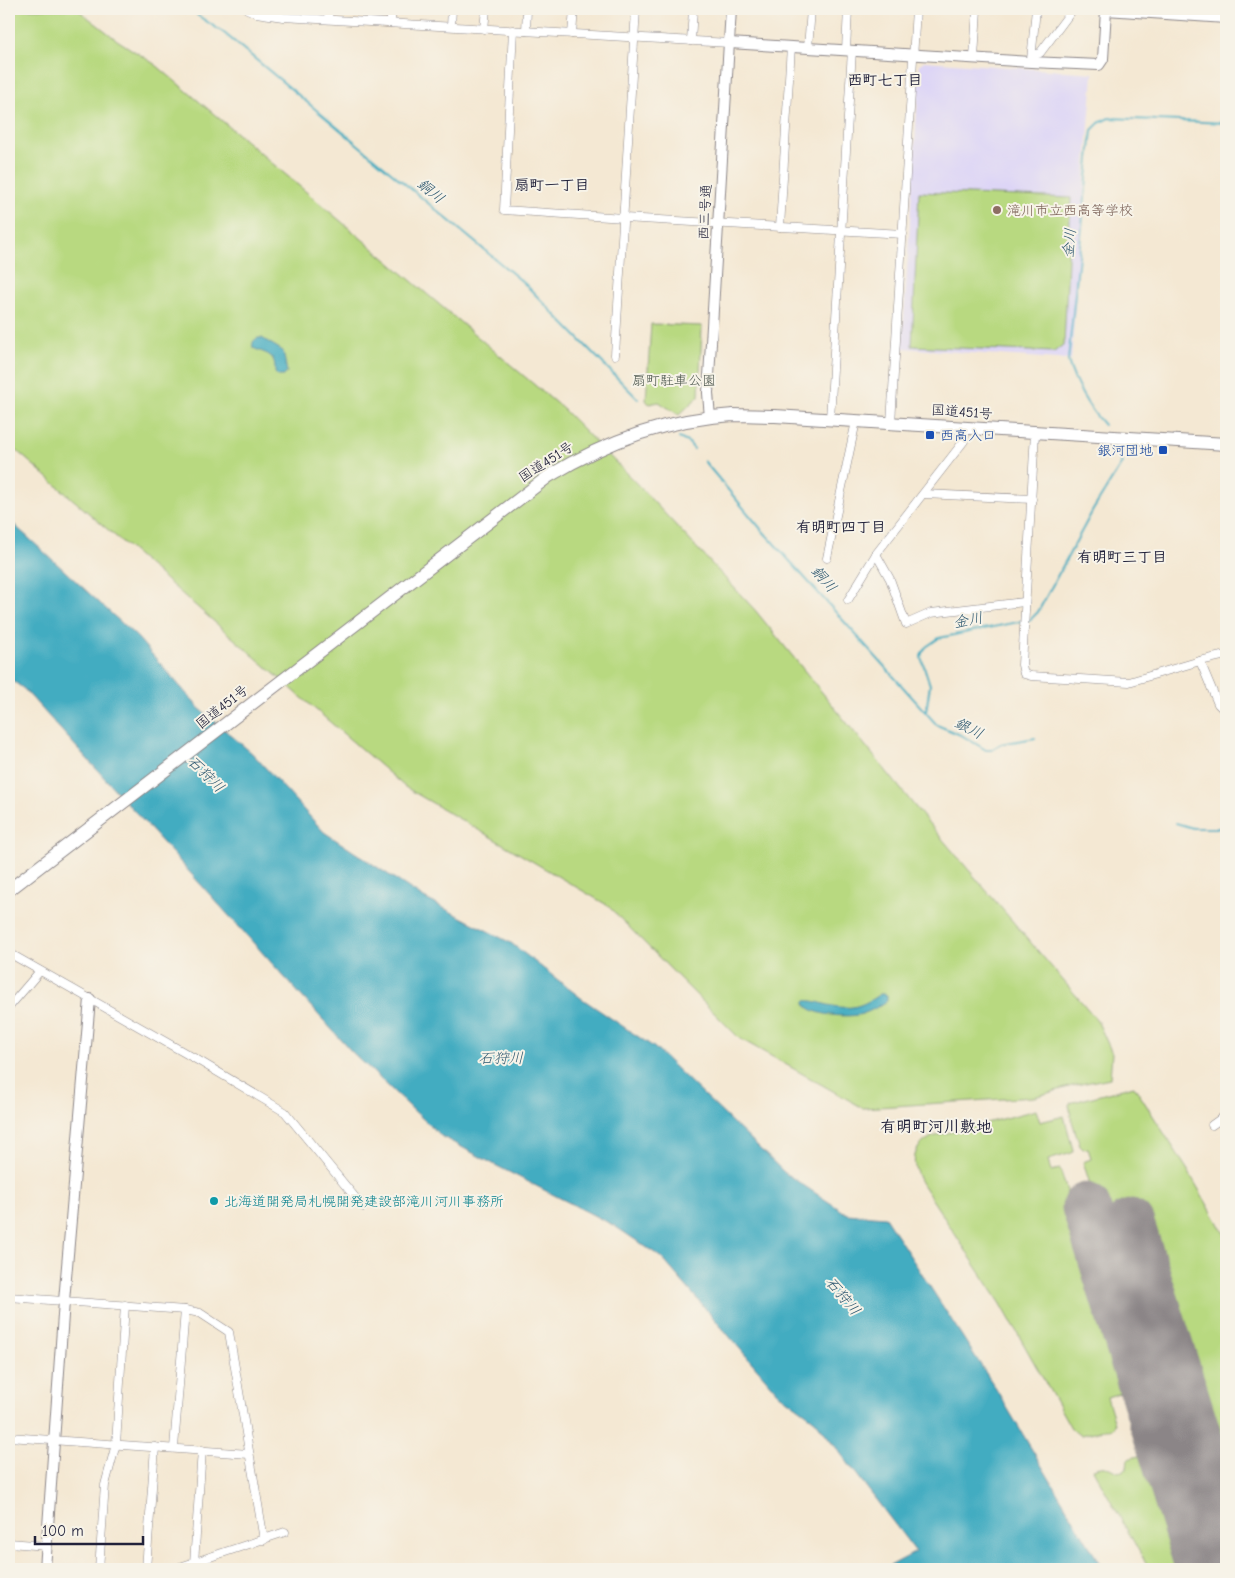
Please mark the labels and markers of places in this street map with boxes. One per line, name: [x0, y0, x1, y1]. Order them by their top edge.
place label: 滝川市立西高等学校: [1007, 202, 1133, 219]
marker: 滝川市立西高等学校: [991, 204, 1003, 216]
place label: 西高入口: [940, 427, 996, 444]
marker: 西高入口: [924, 429, 936, 441]
place label: 銀河団地: [1097, 442, 1153, 459]
marker: 銀河団地: [1157, 444, 1169, 456]
place label: 北海道開発局札幌開発建設部滝川河川事務所: [224, 1193, 504, 1210]
marker: 北海道開発局札幌開発建設部滝川河川事務所: [208, 1195, 220, 1207]

